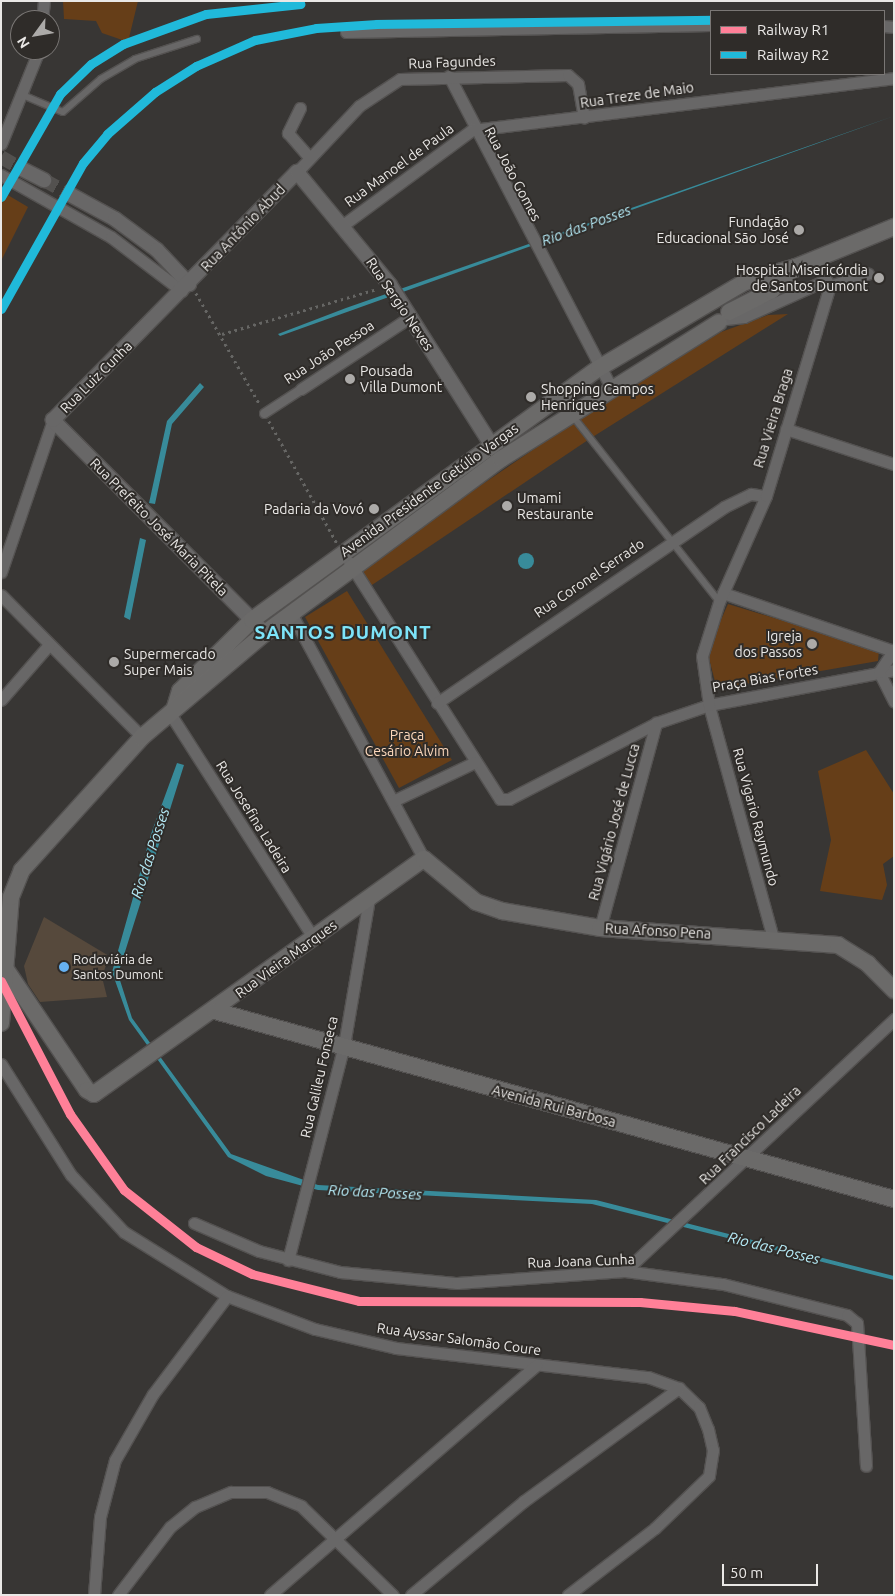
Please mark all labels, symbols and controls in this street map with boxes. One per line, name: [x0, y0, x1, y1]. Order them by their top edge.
north arrow: [10, 10, 60, 60]
legend: [710, 10, 885, 75]
text: Railway R1: [757, 21, 829, 38]
text: N: [14, 34, 33, 51]
text: Railway R2: [757, 46, 829, 63]
street label: Rua Fagundes: [408, 52, 496, 72]
street label: Rua Treze de Maio: [579, 79, 695, 111]
street label: Rua Manoel de Paula: [341, 120, 457, 210]
street label: Rua João Gomes: [481, 124, 545, 224]
street label: Rua Antônio Abud: [197, 181, 289, 275]
water label: Rio das Posses: [539, 200, 633, 250]
place label: Fundação Educacional São José: [656, 214, 789, 246]
marker: Fundação Educacional São José: [793, 224, 805, 236]
street label: Rua Sergio Neves: [363, 254, 437, 354]
place label: Hospital Misericórdia de Santos Dumont: [736, 262, 868, 294]
marker: Hospital Misericórdia de Santos Dumont: [872, 271, 886, 285]
street label: Rua João Pessoa: [281, 317, 377, 387]
street label: Rua Luiz Cunha: [57, 338, 135, 416]
place label: Pousada Villa Dumont: [360, 363, 442, 396]
street label: Rua Vieira Braga: [750, 366, 796, 470]
marker: Pousada Villa Dumont: [344, 373, 356, 385]
place label: Shopping Campos Henriques: [541, 381, 654, 414]
marker: Shopping Campos Henriques: [525, 391, 537, 403]
street label: Avenida Presidente Getúlio Vargas: [337, 420, 521, 560]
street label: Rua Prefeito José Maria Pitela: [87, 455, 231, 599]
place label: Umami Restaurante: [517, 490, 594, 522]
marker: Umami Restaurante: [501, 500, 513, 512]
place label: Padaria da Vovó: [264, 501, 364, 517]
marker: Padaria da Vovó: [368, 503, 380, 515]
street label: Rua Coronel Serrado: [531, 535, 647, 621]
district label: SANTOS DUMONT: [253, 622, 433, 644]
place label: Igreja dos Passos: [734, 628, 802, 660]
marker: Igreja dos Passos: [806, 638, 818, 650]
place label: Supermercado Super Mais: [124, 646, 216, 679]
marker: Supermercado Super Mais: [108, 656, 120, 668]
street label: Praça Bias Fortes: [711, 660, 819, 696]
park label: Praça Cesário Alvim: [365, 727, 449, 760]
street label: Rua Vigário José de Lucca: [585, 742, 643, 902]
street label: Rua Vigario Raymundo: [729, 746, 783, 888]
street label: Rua Josefina Ladeira: [213, 758, 295, 876]
water label: Rio das Posses: [127, 806, 173, 900]
street label: Rua Vieira Marques: [232, 917, 340, 1001]
street label: Rua Afonso Pena: [605, 920, 711, 942]
place label: Rodoviária de Santos Dumont: [73, 952, 163, 983]
marker: Rodoviária de Santos Dumont: [59, 962, 69, 972]
street label: Rua Galileu Fonseca: [297, 1015, 341, 1139]
street label: Avenida Rui Barbosa: [490, 1081, 618, 1131]
street label: Rua Francisco Ladeira: [696, 1082, 804, 1188]
water label: Rio das Posses: [328, 1181, 422, 1203]
water label: Rio das Posses: [726, 1228, 822, 1268]
street label: Rua Joana Cunha: [527, 1251, 635, 1271]
street label: Rua Ayssar Salomão Coure: [376, 1319, 542, 1359]
scale bar: [725, 1554, 821, 1586]
text: 50 m: [730, 1564, 763, 1581]

